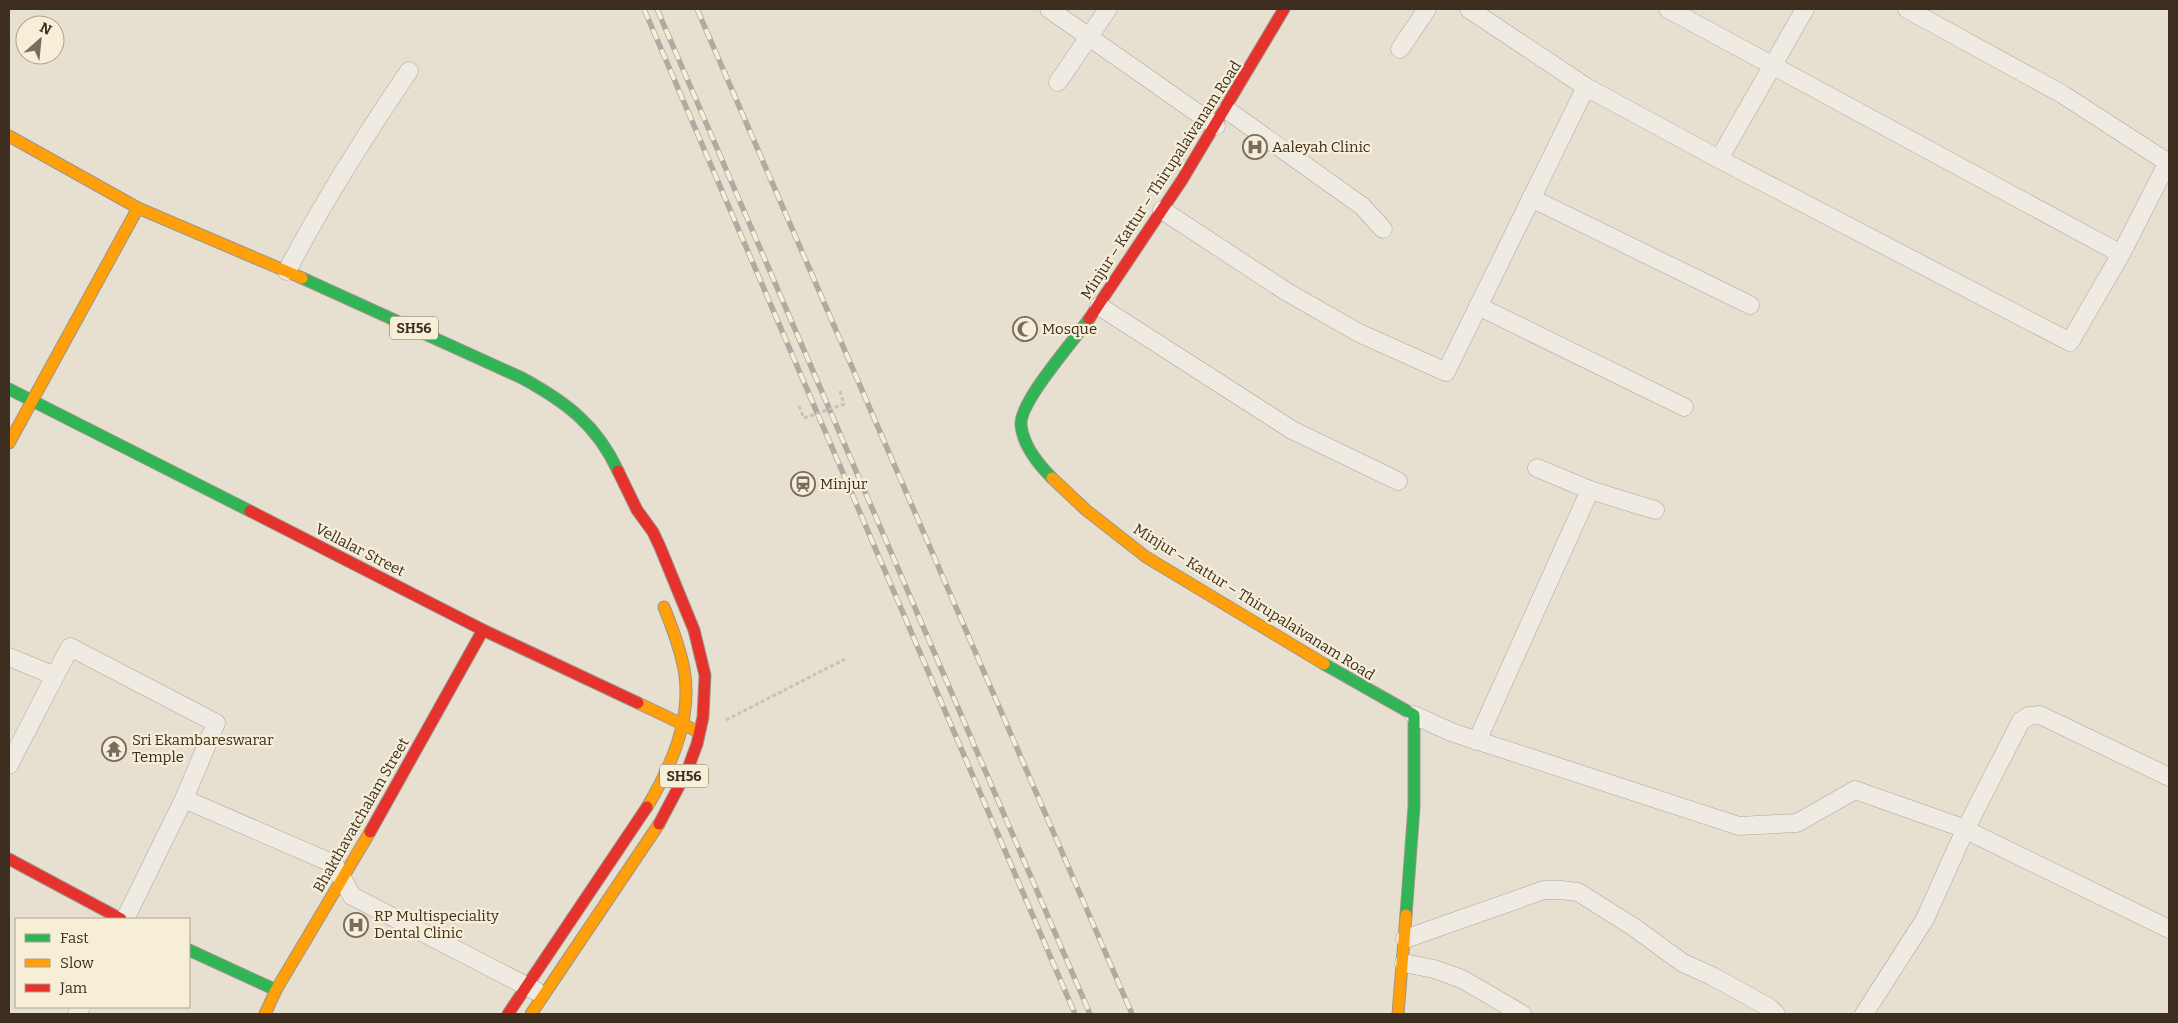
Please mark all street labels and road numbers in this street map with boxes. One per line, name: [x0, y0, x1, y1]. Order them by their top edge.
street label: Minjur – Kattur – Thirupalaivanam Road: [1077, 57, 1245, 303]
road number: SH56: [390, 316, 438, 339]
street label: Vellalar Street: [312, 520, 408, 581]
street label: Minjur – Kattur – Thirupalaivanam Road: [1130, 520, 1378, 684]
street label: Bhakthavatchalam Street: [309, 734, 413, 896]
road number: SH56: [660, 764, 708, 788]

